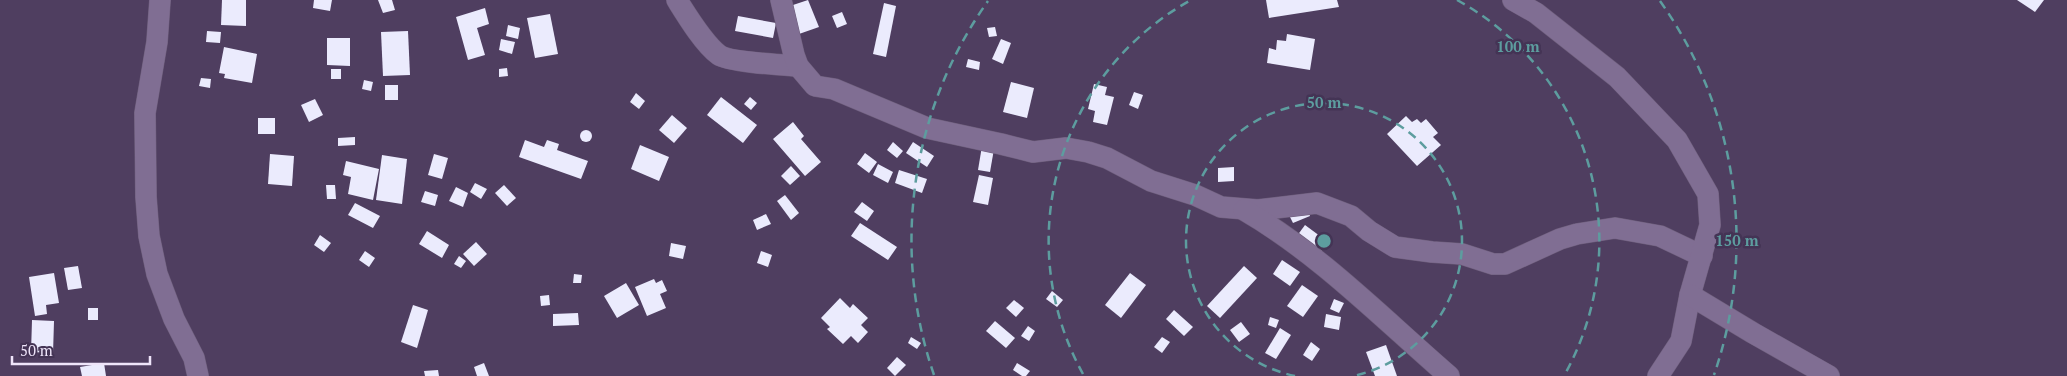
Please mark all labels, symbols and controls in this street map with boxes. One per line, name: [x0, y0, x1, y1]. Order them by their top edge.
text: 100 m: [1496, 36, 1540, 56]
text: 50 m: [1307, 92, 1342, 112]
text: 150 m: [1715, 230, 1759, 250]
centre of rings: [1315, 232, 1333, 250]
scale bar: [12, 334, 150, 366]
text: 50 m: [20, 340, 53, 360]

